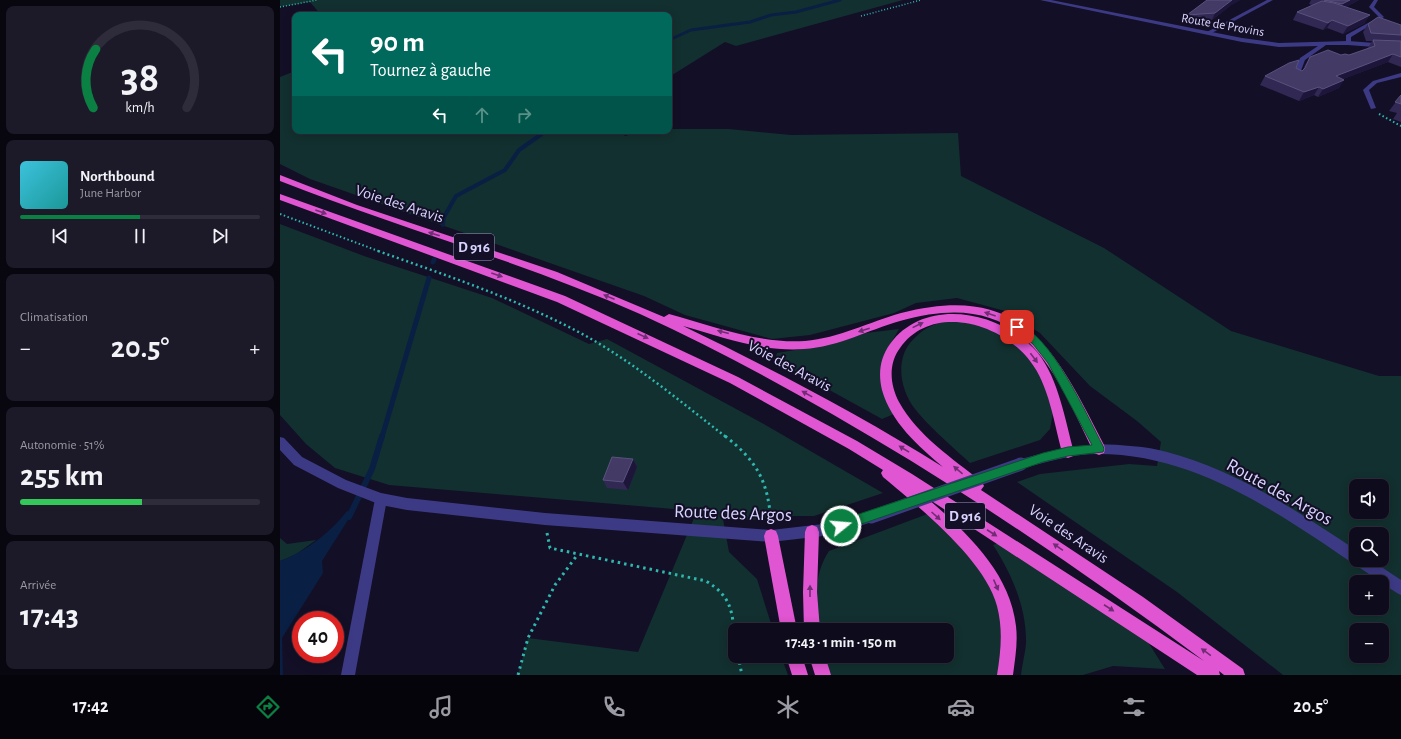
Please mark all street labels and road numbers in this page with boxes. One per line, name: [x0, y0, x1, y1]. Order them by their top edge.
street label: Route de Provins: [1180, 12, 1265, 39]
street label: Voie des Aravis: [353, 182, 446, 226]
road number: D 916: [454, 234, 494, 260]
street label: Voie des Aravis: [745, 337, 834, 395]
street label: Route des Argos: [1223, 455, 1335, 529]
street label: Voie des Aravis: [1026, 501, 1111, 566]
street label: Route des Argos: [674, 502, 792, 525]
road number: D 916: [945, 503, 985, 529]

